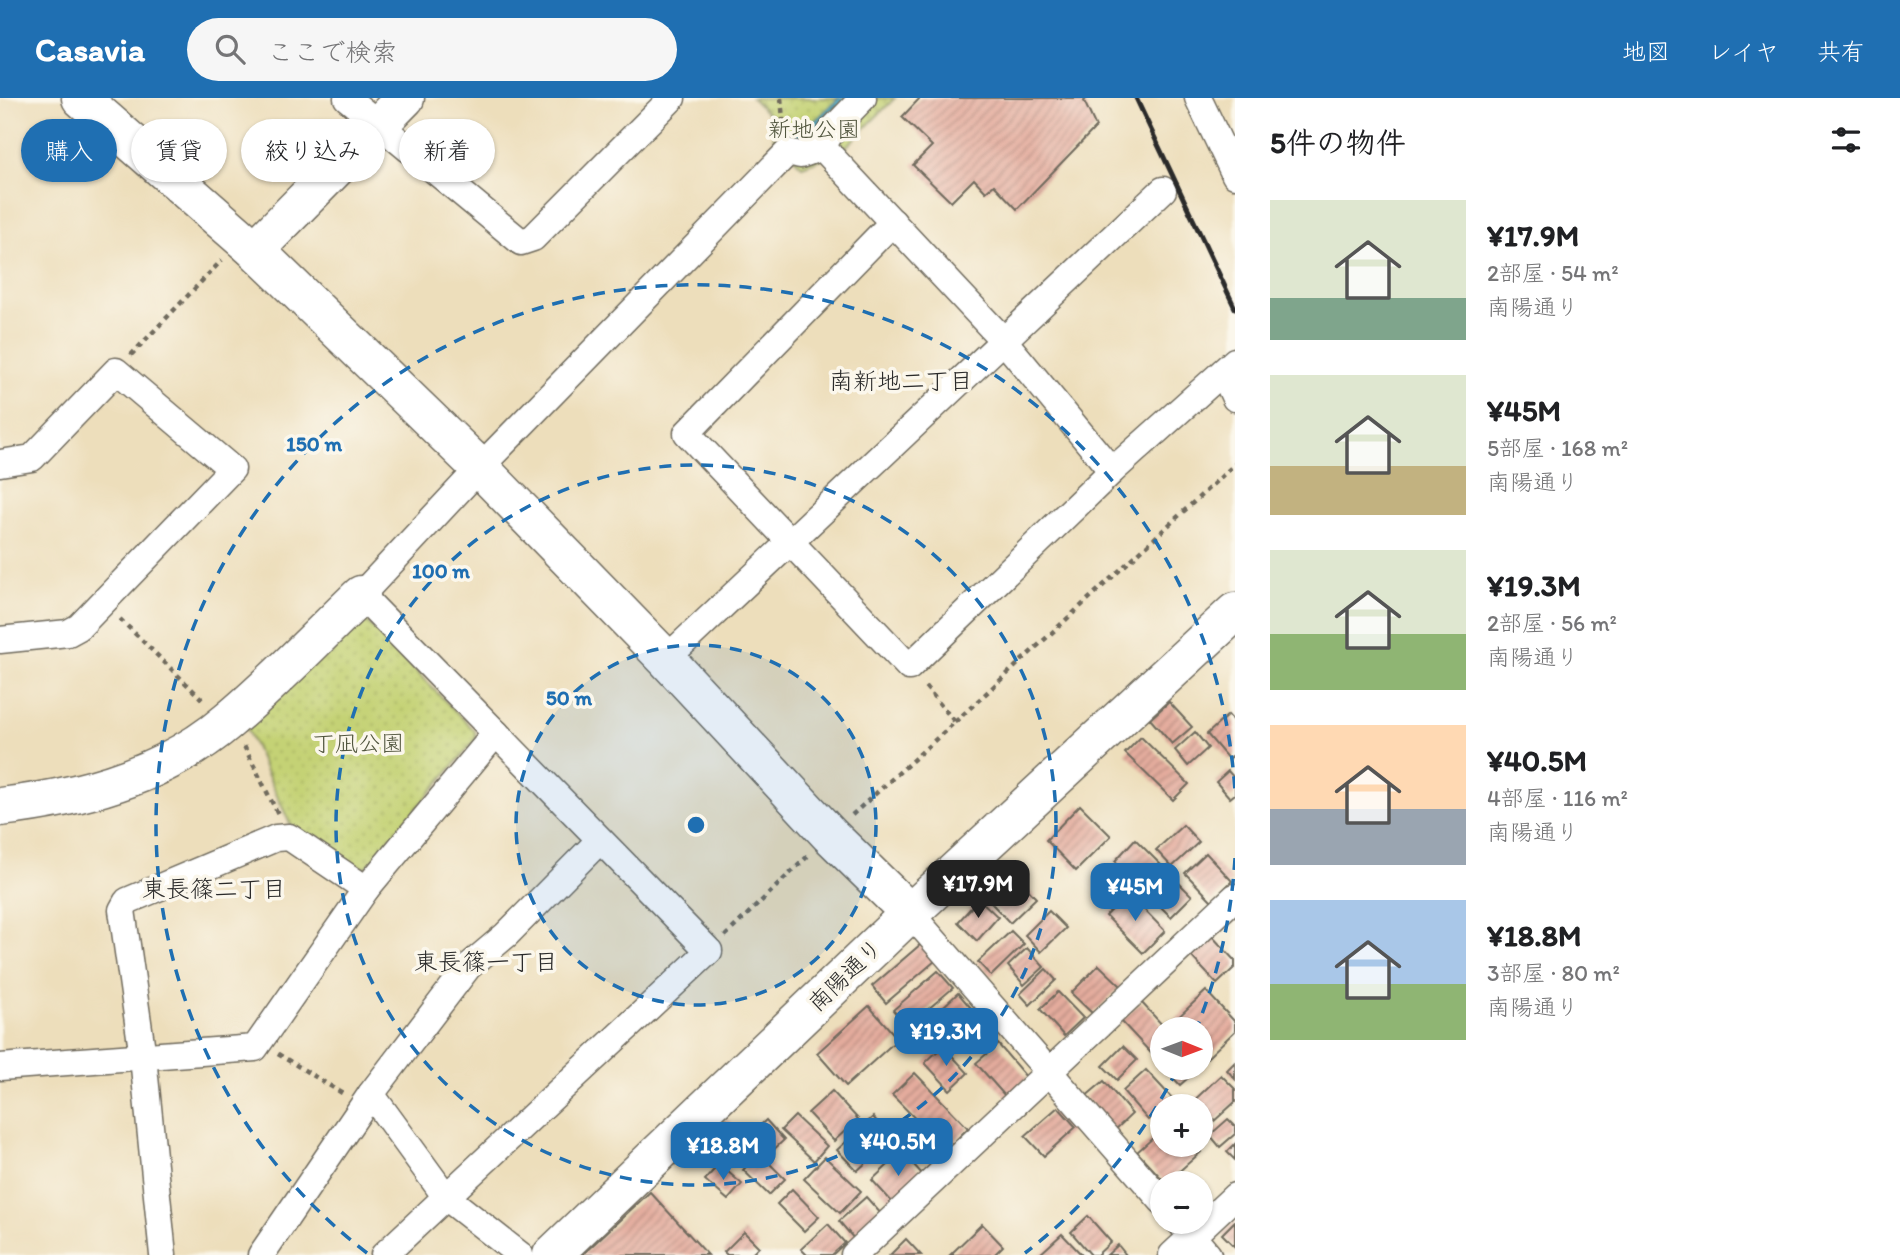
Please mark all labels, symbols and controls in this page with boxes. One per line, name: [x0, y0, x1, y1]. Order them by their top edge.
search box: [187, 18, 677, 81]
text: Casavia: [35, 30, 145, 69]
icon: search: [211, 30, 249, 68]
text: ここで検索: [267, 36, 397, 68]
text: 地図: [1622, 37, 1670, 66]
text: レイヤ: [1708, 37, 1779, 66]
text: 共有: [1817, 37, 1865, 66]
park label: 新地公園: [768, 115, 860, 143]
chip: 購入: [21, 119, 117, 182]
chip: 賃貸: [131, 119, 227, 182]
chip: 絞り込み: [241, 119, 385, 182]
chip: 新着: [399, 119, 495, 182]
icon: filters: [1827, 121, 1865, 159]
text: 5件の物件: [1270, 124, 1406, 161]
text: ¥17.9M: [1487, 217, 1579, 254]
icon: home: [1326, 228, 1410, 312]
text: 2部屋 · 54 m²: [1487, 259, 1619, 287]
text: 南陽通り: [1487, 293, 1579, 321]
district label: 南新地二丁目: [829, 366, 973, 395]
text: ¥45M: [1487, 392, 1561, 429]
icon: home: [1326, 403, 1410, 487]
text: 150 m: [286, 431, 342, 456]
text: 5部屋 · 168 m²: [1487, 434, 1628, 462]
text: 南陽通り: [1487, 468, 1579, 496]
text: 100 m: [412, 558, 470, 583]
text: ¥19.3M: [1487, 567, 1581, 604]
icon: home: [1326, 578, 1410, 662]
text: 2部屋 · 56 m²: [1487, 609, 1617, 637]
text: 南陽通り: [1487, 643, 1579, 671]
text: 50 m: [546, 685, 593, 710]
park label: 丁凪公園: [312, 729, 404, 757]
text: ¥40.5M: [1487, 742, 1587, 779]
icon: home: [1326, 753, 1410, 837]
text: 4部屋 · 116 m²: [1487, 784, 1628, 812]
centre of rings: [684, 813, 708, 837]
text: 南陽通り: [1487, 818, 1579, 846]
pin: ¥17.9M: [921, 860, 1035, 920]
pin: ¥45M: [1094, 864, 1176, 923]
text: ¥17.9M: [943, 869, 1013, 897]
text: ¥45M: [1107, 872, 1163, 900]
district label: 東長篠二丁目: [142, 874, 286, 903]
text: ¥18.8M: [1487, 917, 1582, 954]
icon: home: [1326, 928, 1410, 1012]
street label: 南陽通り: [802, 933, 888, 1017]
district label: 東長篠一丁目: [414, 947, 558, 976]
text: 3部屋 · 80 m²: [1487, 959, 1620, 987]
text: 南陽通り: [1487, 993, 1579, 1021]
pin: ¥19.3M: [889, 1009, 1003, 1068]
text: ¥19.3M: [910, 1017, 982, 1045]
north arrow: [1150, 1017, 1213, 1080]
map controls: [1150, 1017, 1213, 1234]
button: +: [1150, 1094, 1213, 1157]
pin: ¥40.5M: [841, 1118, 955, 1178]
pin: ¥18.8M: [666, 1122, 780, 1182]
text: ¥40.5M: [860, 1127, 936, 1155]
text: ¥18.8M: [687, 1131, 759, 1159]
button: −: [1150, 1171, 1213, 1234]

